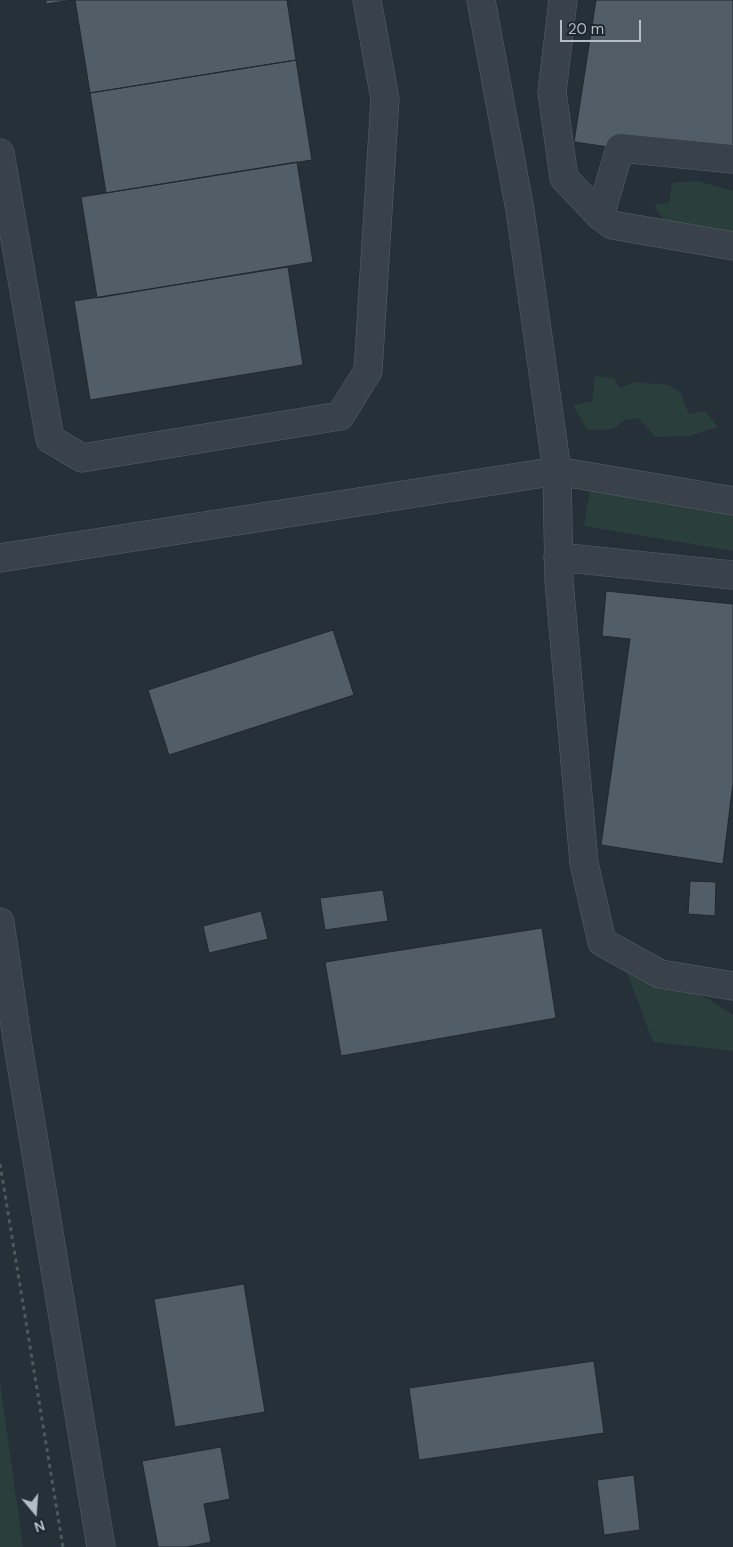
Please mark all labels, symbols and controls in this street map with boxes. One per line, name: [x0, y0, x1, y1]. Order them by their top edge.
scale bar: [563, 10, 644, 42]
text: 20 m: [568, 19, 604, 39]
north arrow: [10, 1487, 60, 1537]
text: N: [32, 1516, 47, 1536]

